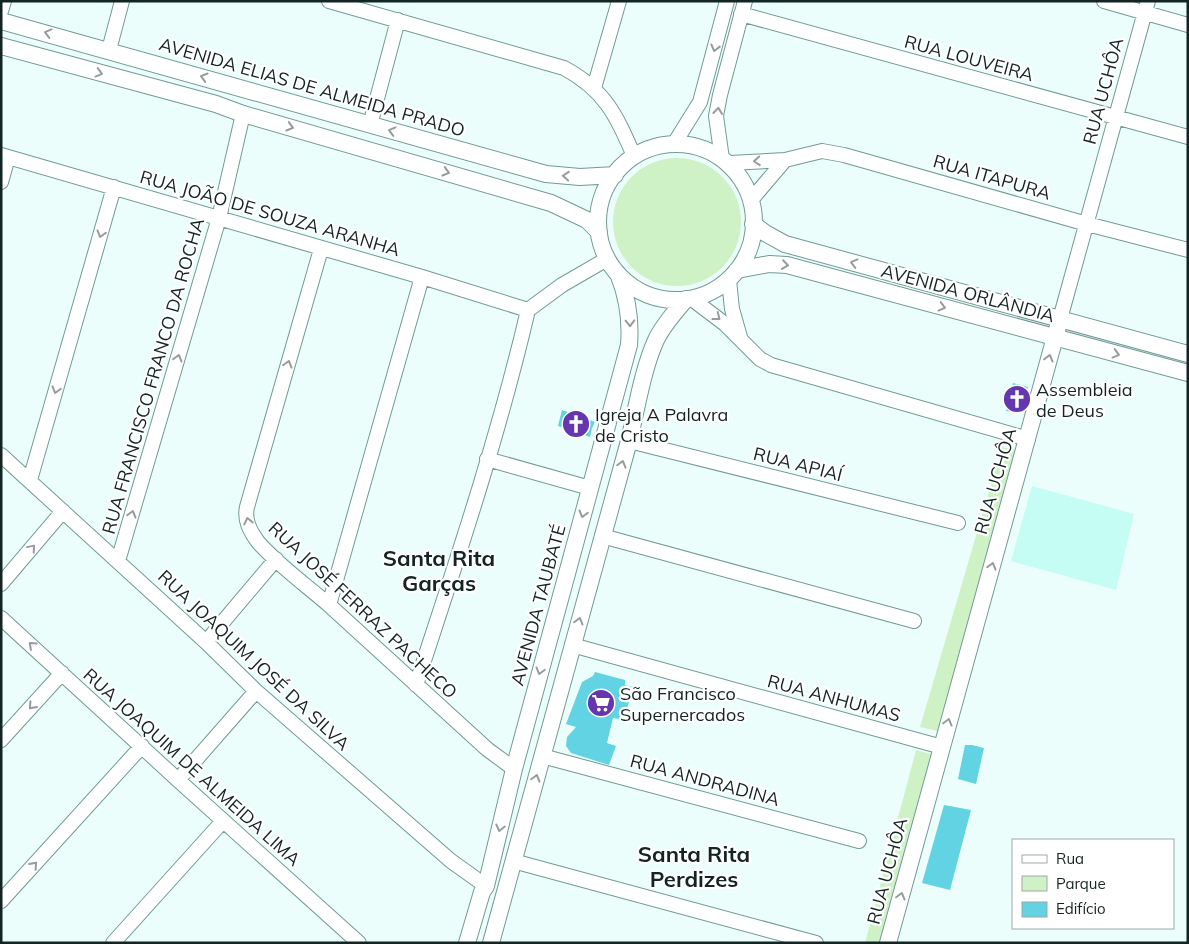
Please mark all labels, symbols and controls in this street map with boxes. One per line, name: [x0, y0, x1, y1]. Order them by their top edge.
one-way arrow: [44, 29, 52, 39]
street label: RUA LOUVEIRA: [902, 30, 1036, 86]
street label: AVENIDA ELIAS DE ALMEIDA PRADO: [157, 32, 467, 142]
street label: RUA UCHÔA: [1078, 35, 1128, 147]
one-way arrow: [710, 44, 721, 53]
one-way arrow: [94, 67, 103, 77]
one-way arrow: [201, 73, 209, 83]
one-way arrow: [712, 106, 723, 114]
one-way arrow: [285, 122, 293, 132]
one-way arrow: [387, 126, 396, 137]
street label: RUA ITAPURA: [931, 149, 1053, 205]
one-way arrow: [753, 156, 761, 167]
street label: RUA JOÃO DE SOUZA ARANHA: [137, 165, 403, 261]
one-way arrow: [441, 167, 450, 177]
one-way arrow: [562, 170, 570, 181]
street label: RUA FRANCISCO FRANCO DA ROCHA: [97, 215, 209, 537]
one-way arrow: [96, 229, 106, 238]
one-way arrow: [849, 258, 858, 269]
one-way arrow: [782, 259, 790, 270]
street label: AVENIDA ORLÂNDIA: [879, 259, 1057, 327]
one-way arrow: [938, 301, 946, 311]
one-way arrow: [711, 312, 720, 320]
one-way arrow: [625, 320, 635, 327]
one-way arrow: [1111, 348, 1120, 358]
one-way arrow: [173, 355, 183, 363]
one-way arrow: [1044, 355, 1054, 363]
one-way arrow: [282, 361, 292, 369]
place label: Assembleia de Deus: [1036, 378, 1133, 422]
church icon: Assembleia de Deus: [1002, 384, 1032, 414]
one-way arrow: [51, 386, 62, 395]
place label: Igreja A Palavra de Cristo: [595, 403, 728, 447]
church icon: Igreja A Palavra de Cristo: [561, 409, 591, 439]
street label: RUA UCHÔA: [969, 425, 1021, 537]
street label: RUA APIAÍ: [751, 442, 846, 486]
one-way arrow: [617, 461, 627, 469]
one-way arrow: [127, 510, 137, 519]
one-way arrow: [578, 510, 589, 518]
one-way arrow: [243, 516, 254, 525]
street label: RUA JOSÉ FERRAZ PACHECO: [264, 516, 462, 704]
street label: AVENIDA TAUBATÉ: [505, 522, 571, 688]
one-way arrow: [26, 544, 35, 553]
district label: Santa Rita Garças: [383, 544, 495, 597]
one-way arrow: [986, 561, 997, 570]
street label: RUA JOAQUIM JOSÉ DA SILVA: [153, 565, 355, 755]
one-way arrow: [573, 616, 584, 625]
one-way arrow: [28, 642, 37, 651]
street label: RUA JOAQUIM DE ALMEIDA LIMA: [79, 663, 305, 871]
one-way arrow: [536, 666, 546, 674]
street label: RUA ANHUMAS: [765, 669, 903, 727]
place label: São Francisco Supernercados: [620, 682, 745, 726]
supermarket icon: São Francisco Supernercados: [586, 688, 616, 718]
one-way arrow: [28, 701, 37, 710]
one-way arrow: [943, 719, 953, 727]
street label: RUA ANDRADINA: [628, 749, 782, 811]
one-way arrow: [530, 773, 541, 782]
street label: RUA UCHÔA: [862, 815, 912, 927]
one-way arrow: [495, 824, 506, 833]
legend: [1012, 839, 1174, 929]
district label: Santa Rita Perdizes: [638, 840, 750, 893]
text: Rua: [1056, 849, 1084, 868]
one-way arrow: [28, 862, 37, 871]
text: Parque: [1056, 874, 1106, 893]
one-way arrow: [895, 892, 905, 900]
text: Edifício: [1056, 899, 1106, 918]

